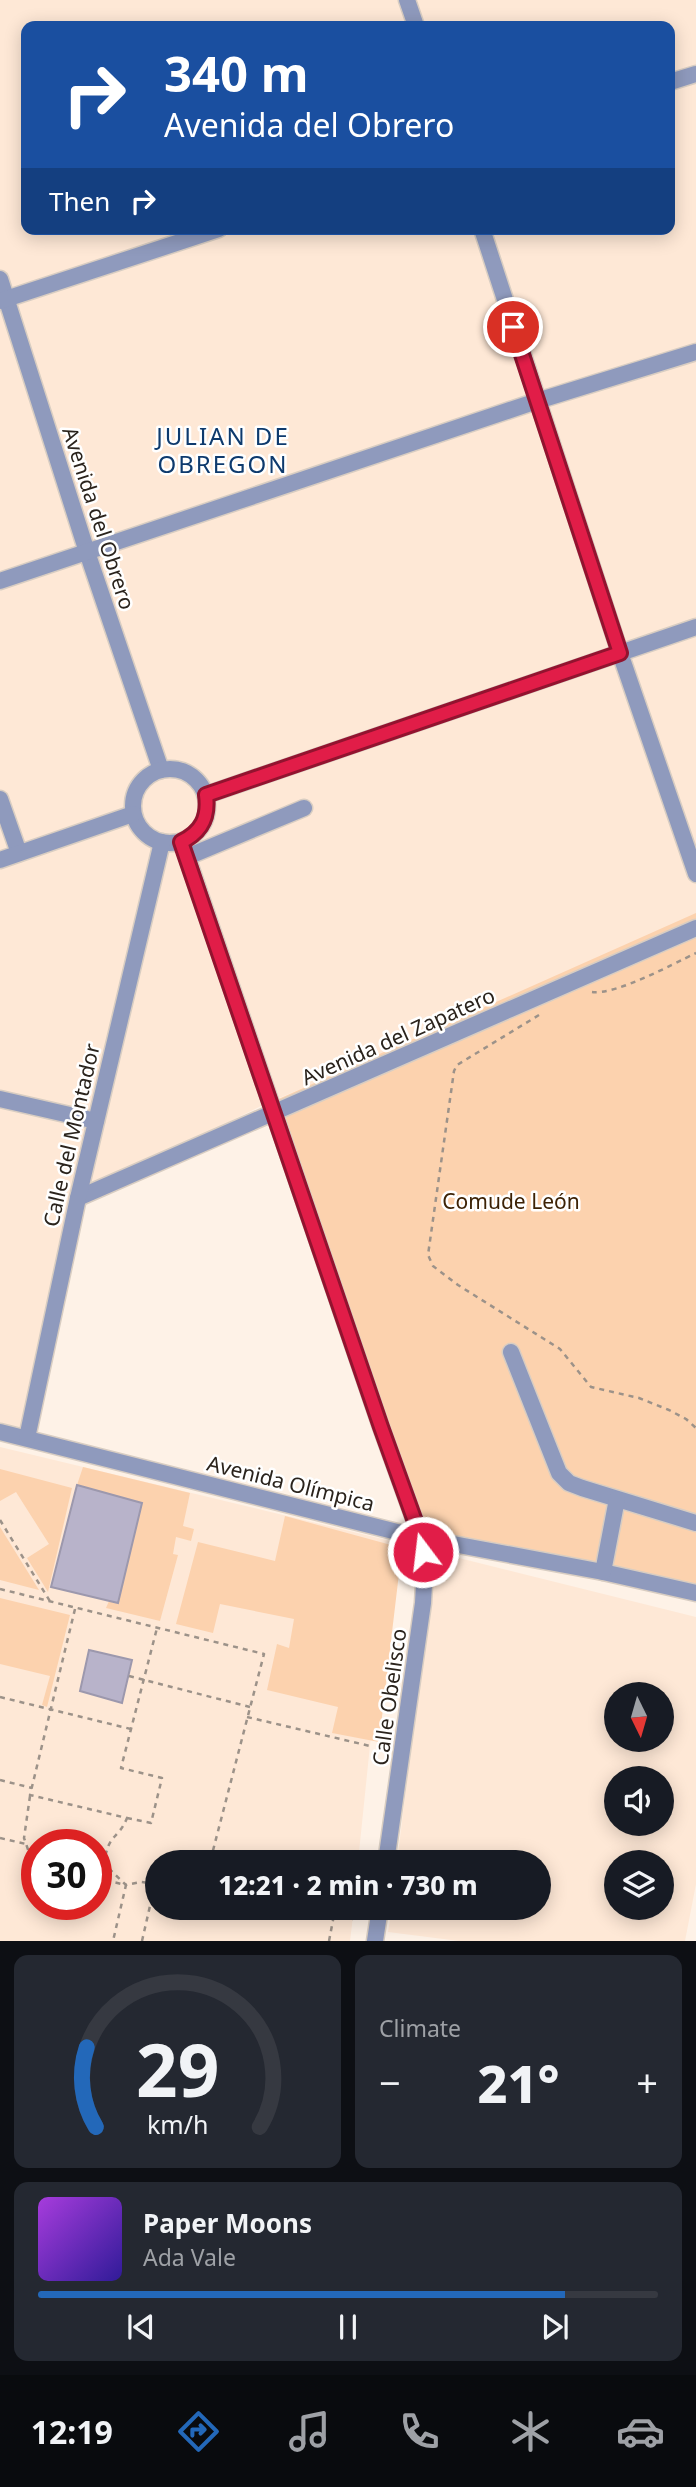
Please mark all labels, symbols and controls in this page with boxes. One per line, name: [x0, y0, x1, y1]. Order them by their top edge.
text: 340 m: [164, 40, 309, 106]
icon: right: [49, 49, 140, 140]
text: Avenida del Obrero: [164, 103, 454, 146]
icon: right: [124, 182, 162, 220]
text: Then: [49, 183, 110, 219]
pin: [483, 297, 543, 357]
icon: arrive: [494, 308, 532, 346]
district label: JULIAN DE OBREGON: [154, 419, 290, 480]
street label: Avenida del Obrero: [56, 423, 142, 613]
street label: Avenida del Zapatero: [297, 981, 499, 1091]
street label: Calle del Montador: [36, 1040, 106, 1229]
park label: Comude León: [442, 1187, 580, 1215]
street label: Avenida Olímpica: [204, 1449, 378, 1517]
position arrow: [386, 1515, 460, 1589]
street label: Calle Obelisco: [366, 1627, 412, 1767]
north arrow: [604, 1682, 674, 1752]
map controls: [604, 1682, 674, 1920]
button: sound: [604, 1766, 674, 1836]
speed limit sign: 30: [21, 1829, 112, 1920]
button: layers: [604, 1850, 674, 1920]
text: 12:21 · 2 min · 730 m: [218, 1867, 478, 1903]
text: Climate: [379, 2012, 461, 2044]
text: 29: [136, 2020, 219, 2119]
text: 21°: [477, 2047, 560, 2118]
text: −: [379, 2056, 401, 2108]
text: +: [636, 2056, 658, 2108]
text: km/h: [147, 2107, 208, 2141]
text: Paper Moons: [143, 2205, 312, 2241]
text: Ada Vale: [143, 2241, 236, 2273]
icon: previous: [122, 2308, 160, 2346]
icon: pause: [329, 2308, 367, 2346]
icon: next: [536, 2308, 574, 2346]
icon: directions: [174, 2407, 223, 2456]
icon: music: [285, 2407, 334, 2456]
icon: phone: [395, 2407, 444, 2456]
icon: climate: [506, 2407, 555, 2456]
icon: car: [616, 2407, 665, 2456]
text: 12:19: [31, 2410, 113, 2453]

